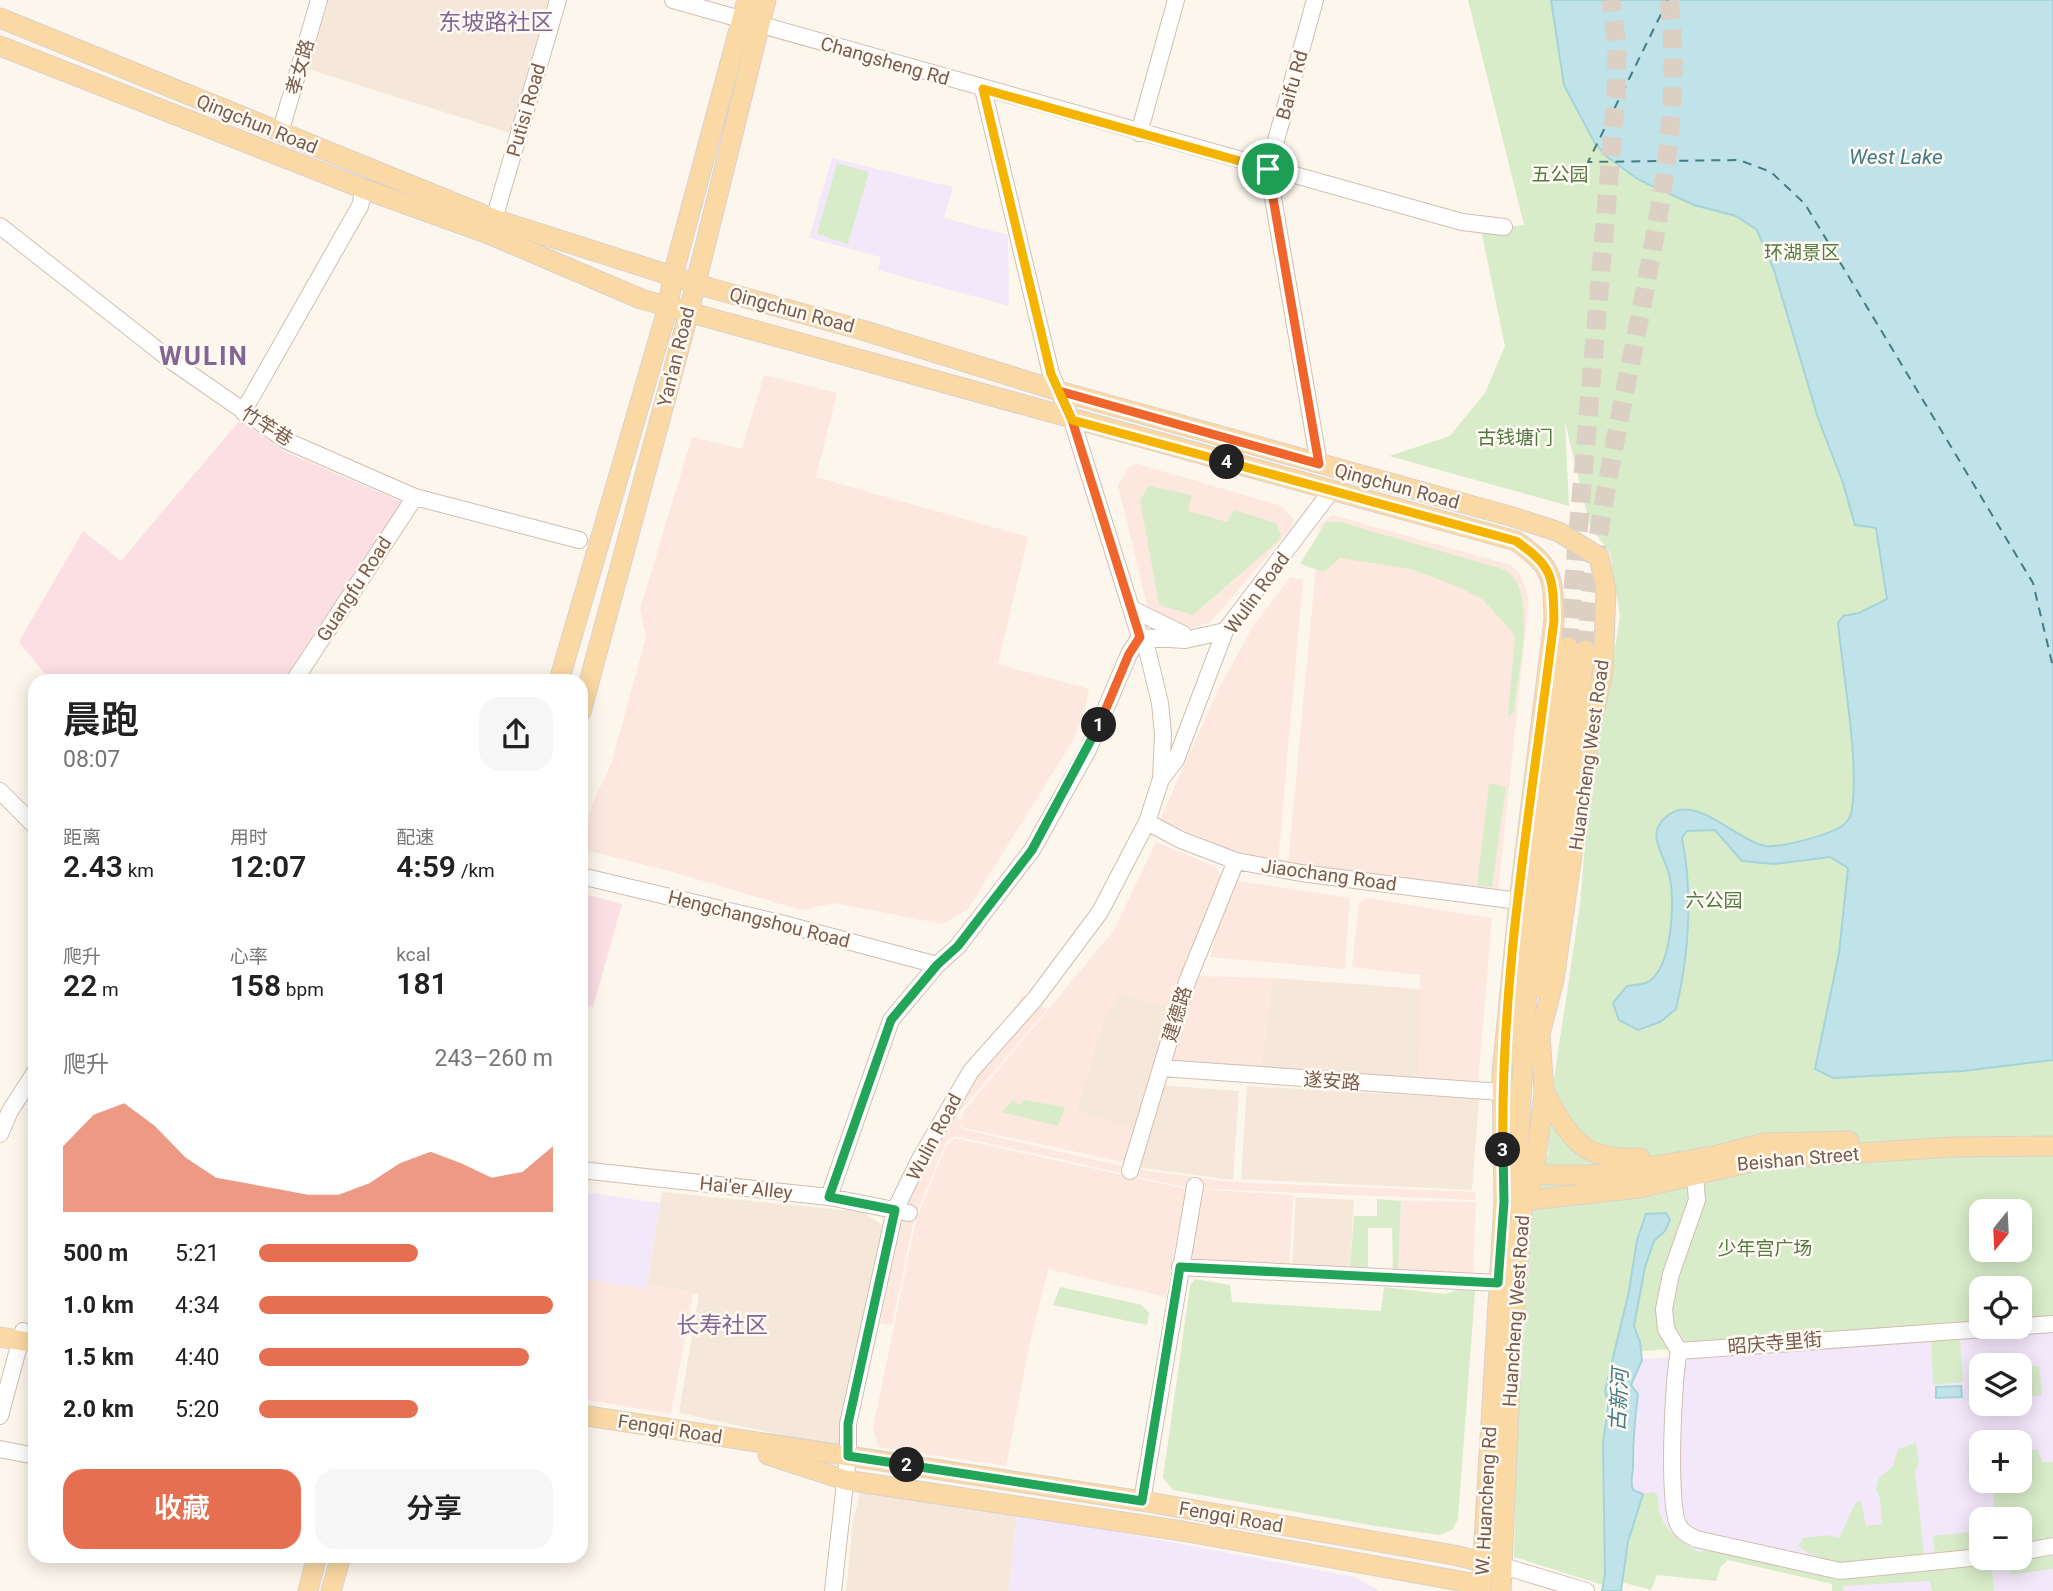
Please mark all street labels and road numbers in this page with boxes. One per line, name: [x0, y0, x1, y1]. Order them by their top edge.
street label: Changsheng Rd: [818, 32, 952, 90]
street label: 孝女路: [281, 36, 319, 98]
street label: Baifu Rd: [1271, 48, 1313, 122]
street label: Putisi Road: [502, 61, 550, 159]
street label: Qingchun Road: [193, 89, 321, 159]
street label: Qingchun Road: [727, 282, 857, 338]
street label: Yan'an Road: [652, 304, 700, 410]
street label: 竹竿巷: [237, 401, 297, 451]
street label: Qingchun Road: [1332, 458, 1462, 514]
street label: Guangfu Road: [312, 532, 396, 646]
street label: Wulin Road: [1220, 548, 1294, 638]
street label: Huancheng West Road: [1564, 658, 1614, 852]
street label: Jiaochang Road: [1260, 854, 1398, 896]
street label: Hengchangshou Road: [666, 885, 852, 953]
street label: 建德路: [1158, 983, 1196, 1045]
street label: 遂安路: [1303, 1068, 1361, 1094]
street label: Wulin Road: [901, 1090, 967, 1184]
street label: Beishan Street: [1736, 1142, 1860, 1176]
street label: Hai'er Alley: [699, 1172, 793, 1204]
street label: Huancheng West Road: [1498, 1214, 1534, 1408]
street label: 昭庆寺里街: [1727, 1327, 1823, 1359]
street label: Fengqi Road: [616, 1409, 724, 1449]
street label: W. Huancheng Rd: [1471, 1426, 1501, 1576]
street label: Fengqi Road: [1177, 1497, 1285, 1537]

